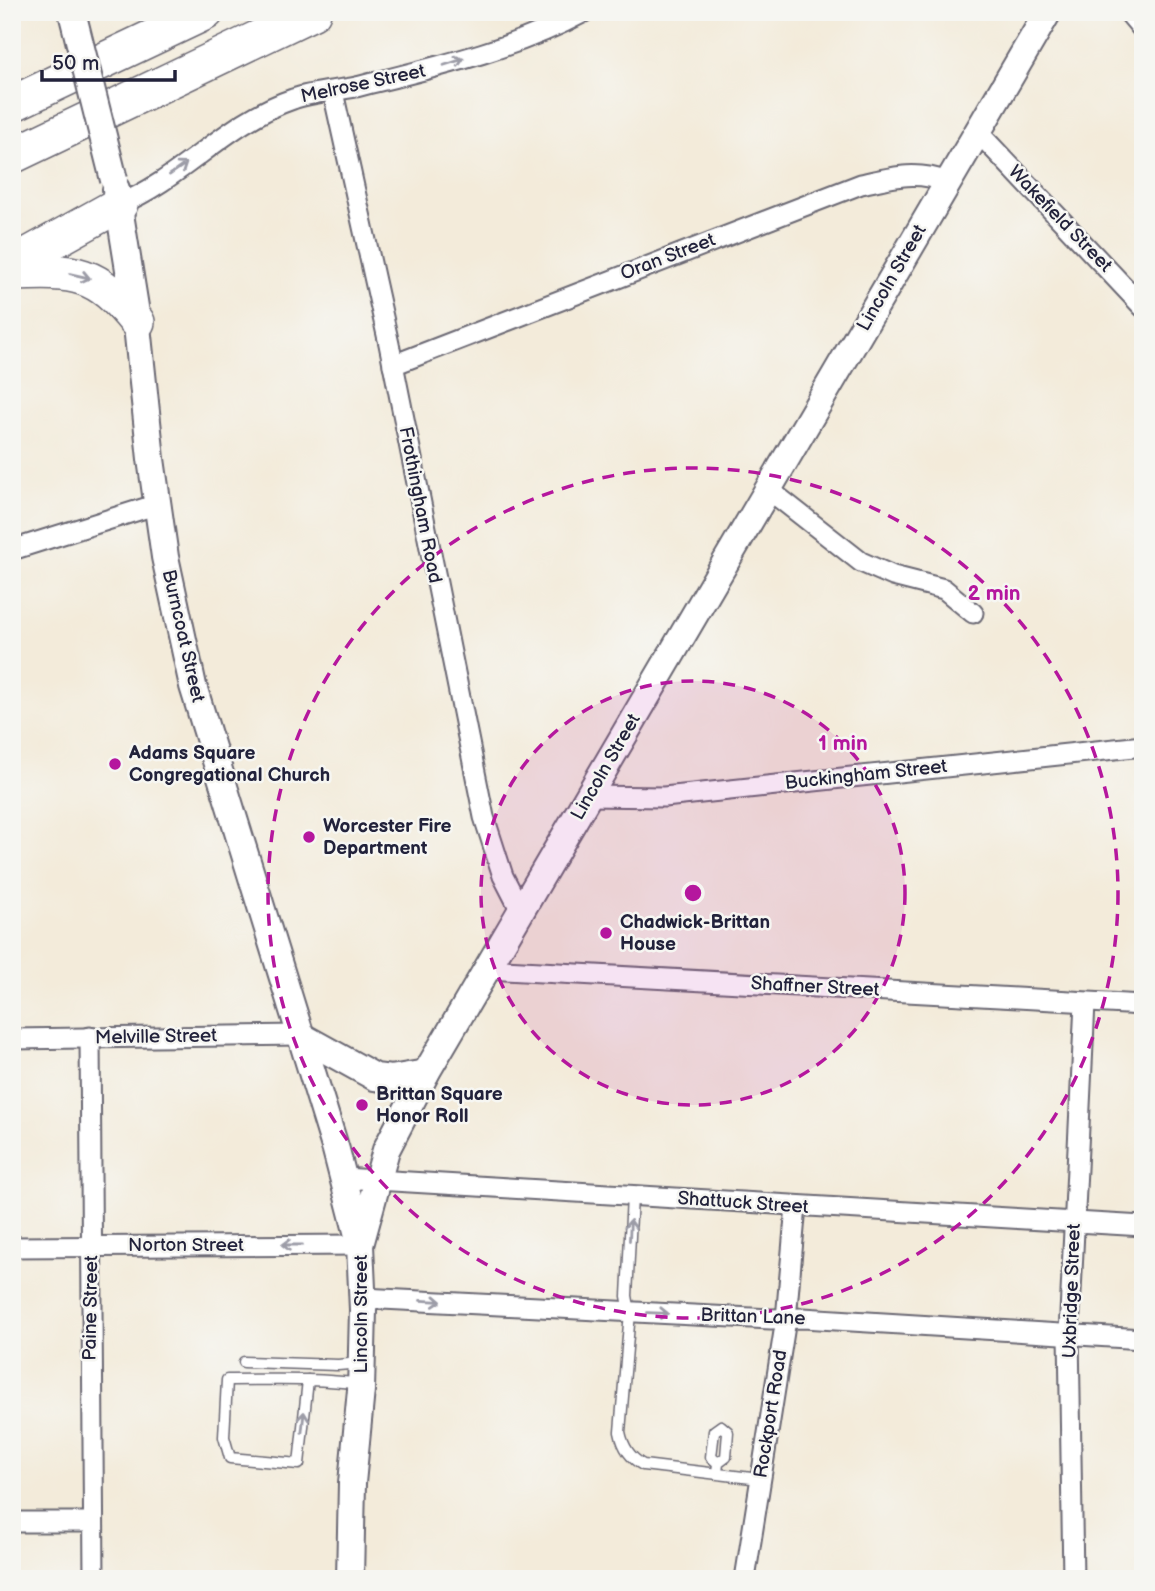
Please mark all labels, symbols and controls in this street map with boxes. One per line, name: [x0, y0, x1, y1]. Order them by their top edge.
scale bar: [42, 38, 175, 82]
text: 50 m: [52, 51, 99, 76]
one-way arrow: [443, 54, 465, 67]
street label: Melrose Street: [299, 60, 428, 108]
street label: Wakefield Street: [1003, 161, 1117, 277]
one-way arrow: [168, 162, 187, 176]
street label: Lincoln Street: [852, 221, 932, 335]
street label: Oran Street: [617, 228, 719, 286]
one-way arrow: [68, 270, 91, 284]
street label: Frothingham Road: [394, 425, 446, 585]
street label: Burncoat Street: [157, 567, 209, 705]
text: 2 min: [967, 581, 1021, 606]
street label: Lincoln Street: [566, 710, 646, 824]
text: 1 min: [818, 731, 868, 756]
place label: Adams Square Congregational Church: [128, 742, 330, 787]
street label: Buckingham Street: [784, 755, 948, 795]
marker: Adams Square Congregational Church: [107, 756, 123, 772]
place label: Worcester Fire Department: [323, 815, 452, 860]
marker: Worcester Fire Department: [301, 829, 317, 845]
centre of rings: [681, 881, 705, 905]
place label: Chadwick-Brittan House: [620, 911, 770, 956]
marker: Chadwick-Brittan House: [598, 925, 614, 941]
street label: Shaffner Street: [750, 972, 880, 1002]
street label: Melville Street: [95, 1024, 217, 1050]
place label: Brittan Square Honor Roll: [376, 1083, 503, 1128]
marker: Brittan Square Honor Roll: [354, 1097, 370, 1113]
street label: Shattuck Street: [677, 1187, 809, 1219]
one-way arrow: [624, 1219, 637, 1241]
street label: Uxbridge Street: [1058, 1223, 1086, 1359]
street label: Norton Street: [128, 1234, 244, 1257]
one-way arrow: [281, 1238, 304, 1252]
street label: Lincoln Street: [350, 1254, 373, 1373]
street label: Paine Street: [79, 1255, 103, 1361]
one-way arrow: [419, 1295, 442, 1308]
street label: Brittan Lane: [700, 1304, 806, 1330]
one-way arrow: [647, 1307, 670, 1320]
street label: Rockport Road: [750, 1348, 792, 1480]
one-way arrow: [297, 1412, 310, 1434]

